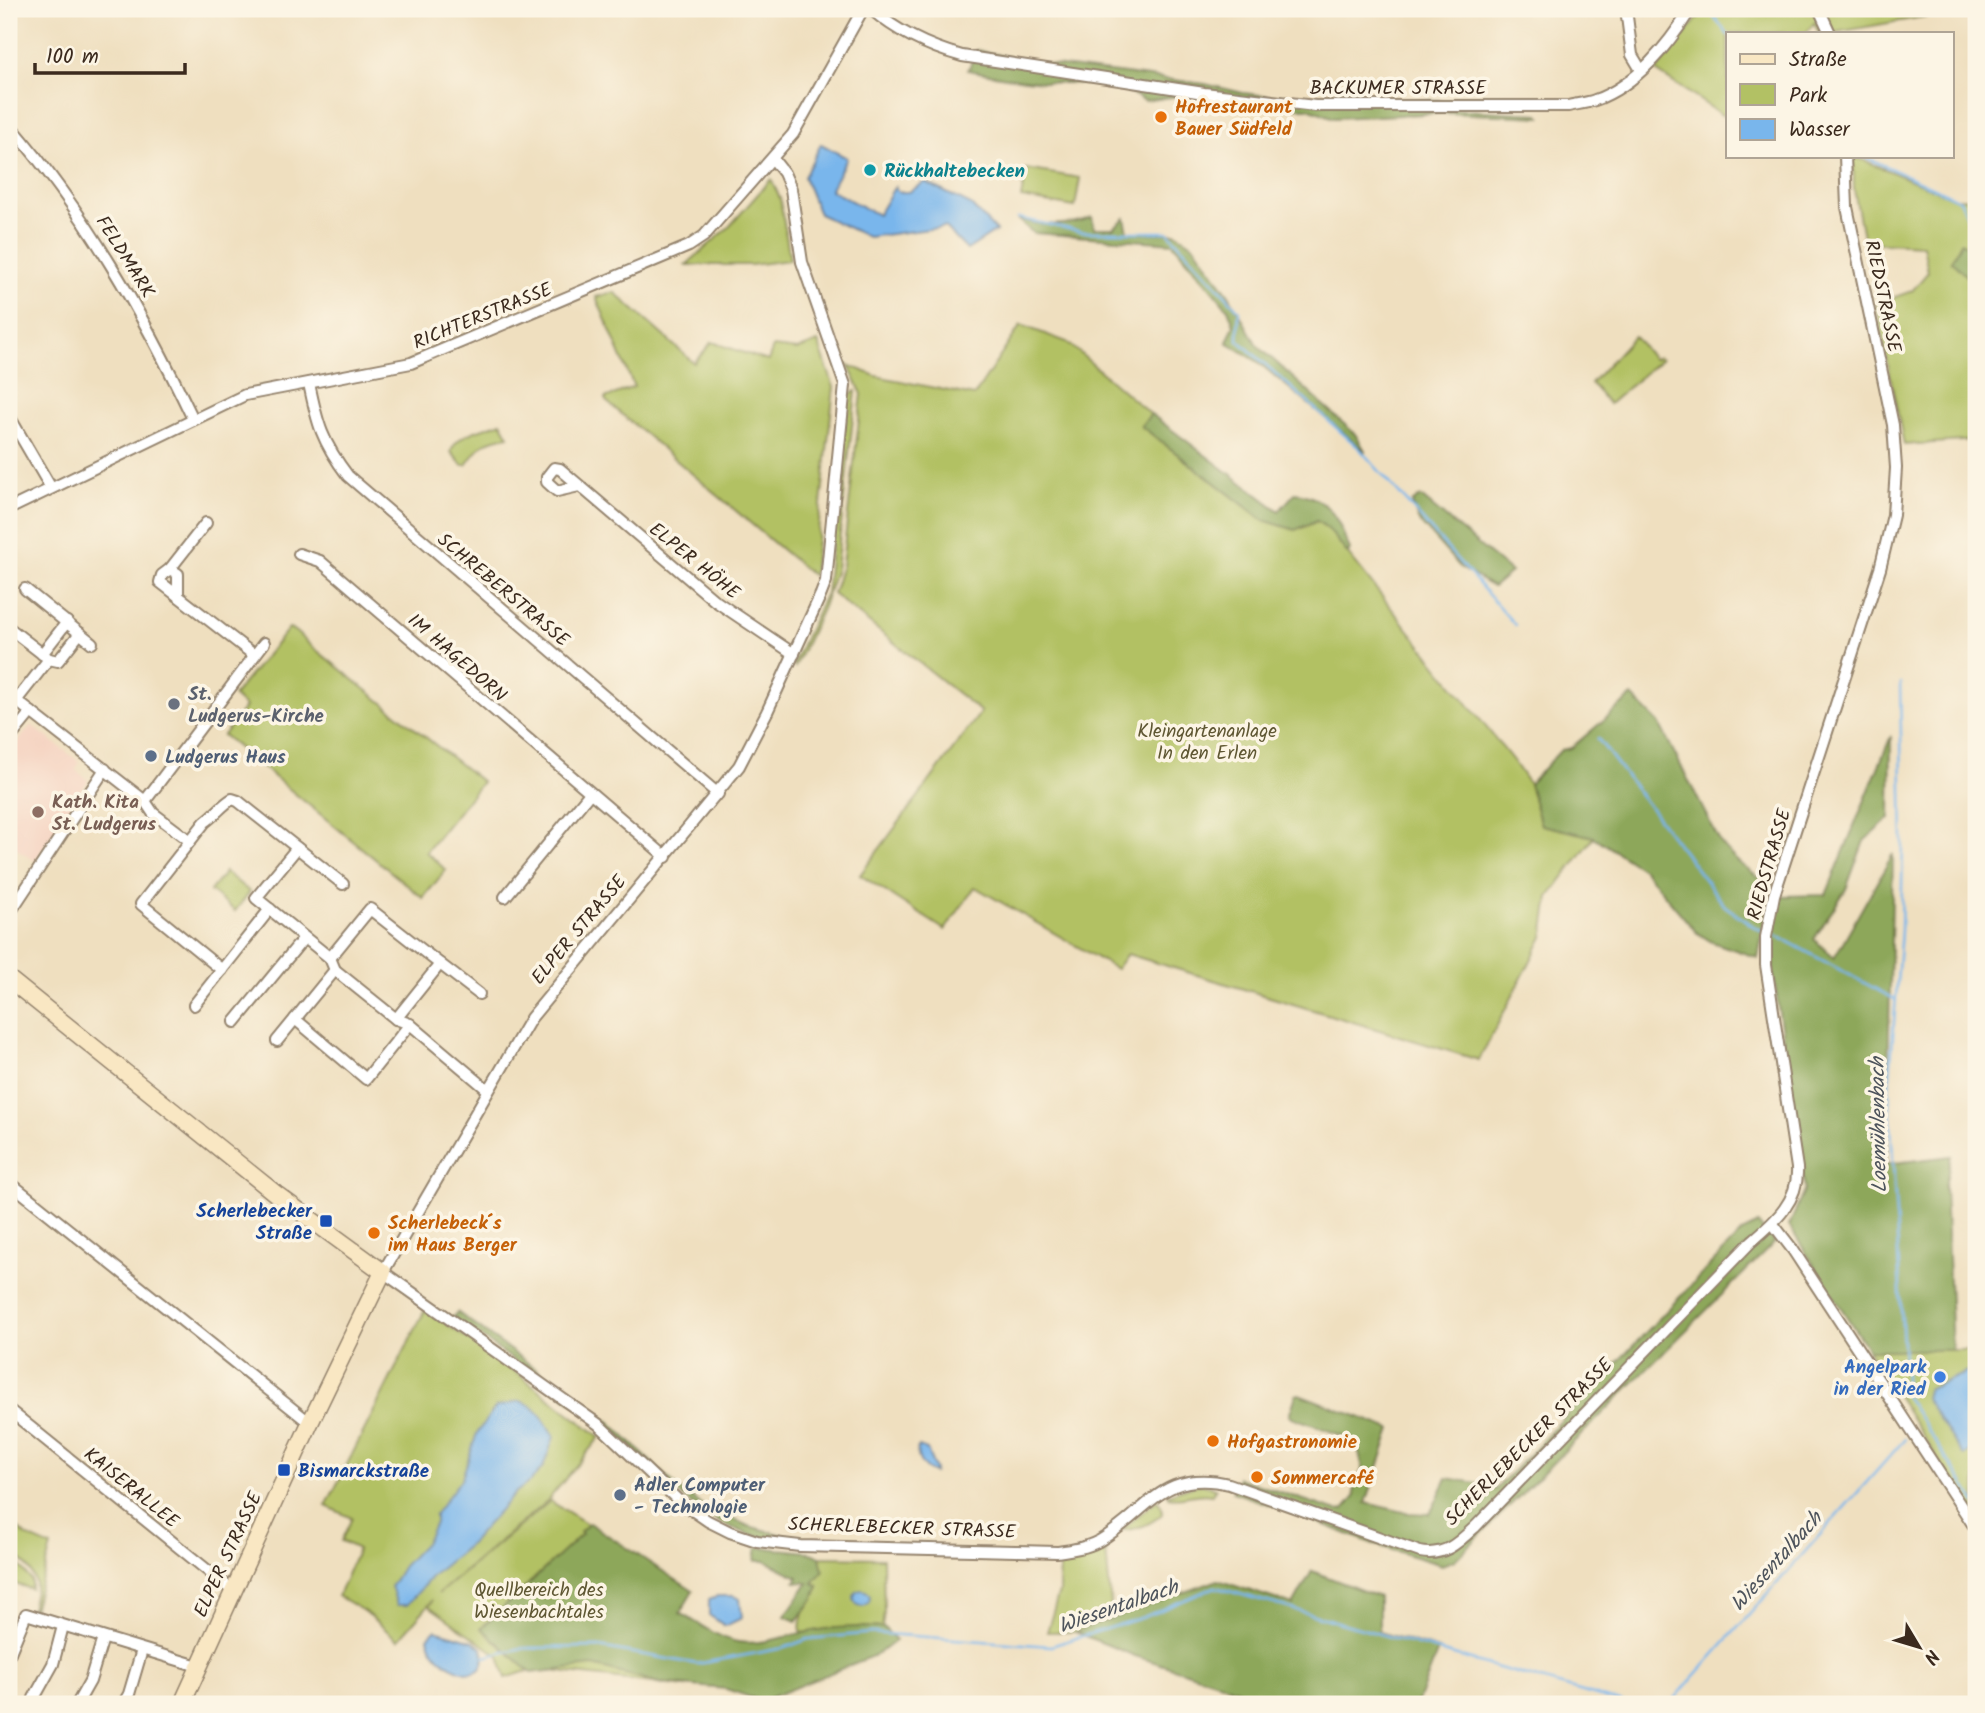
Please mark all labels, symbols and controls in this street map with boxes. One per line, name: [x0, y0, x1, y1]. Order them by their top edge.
scale bar: [35, 32, 186, 76]
legend: [1726, 32, 1954, 158]
text: 100 m: [46, 41, 99, 74]
text: Straße: [1789, 44, 1847, 77]
street label: BACKUMER STRASSE: [1310, 74, 1487, 104]
text: Park: [1789, 80, 1827, 113]
place label: Hofrestaurant Bauer Südfeld: [1175, 93, 1293, 145]
marker: Hofrestaurant Bauer Südfeld: [1153, 109, 1169, 125]
text: Wasser: [1789, 114, 1851, 147]
place label: Rückhaltebecken: [884, 157, 1025, 187]
marker: Rückhaltebecken: [862, 162, 878, 178]
street label: FELDMARK: [87, 210, 162, 305]
street label: RIEDSTRASSE: [1855, 237, 1909, 356]
street label: RICHTERSTRASSE: [409, 275, 558, 358]
street label: ELPER HÖHE: [642, 515, 747, 608]
street label: SCHREBERSTRASSE: [430, 526, 576, 656]
street label: IM HAGEDORN: [400, 607, 513, 710]
place label: St. Ludgerus-Kirche: [188, 680, 324, 732]
marker: St. Ludgerus-Kirche: [166, 696, 182, 712]
park label: Kleingartenanlage In den Erlen: [1137, 717, 1277, 769]
place label: Ludgerus Haus: [165, 743, 286, 773]
marker: Ludgerus Haus: [143, 748, 159, 764]
place label: Kath. Kita St. Ludgerus: [52, 788, 156, 840]
marker: Kath. Kita St. Ludgerus: [30, 804, 46, 820]
street label: RIEDSTRASSE: [1740, 805, 1800, 924]
street label: ELPER STRASSE: [524, 868, 635, 992]
water label: Loemühlenbach: [1862, 1055, 1897, 1193]
place label: Scherlebecker Straße: [196, 1197, 313, 1249]
place label: Scherlebeck´s im Haus Berger: [388, 1209, 518, 1261]
marker: Scherlebecker Straße: [318, 1213, 334, 1229]
marker: Scherlebeck´s im Haus Berger: [366, 1225, 382, 1241]
street label: SCHERLEBECKER STRASSE: [1438, 1351, 1621, 1534]
place label: Angelpark in der Ried: [1834, 1353, 1927, 1405]
marker: Angelpark in der Ried: [1932, 1369, 1948, 1385]
place label: Hofgastronomie: [1227, 1428, 1357, 1458]
marker: Hofgastronomie: [1205, 1433, 1221, 1449]
street label: KAISERALLEE: [76, 1441, 186, 1537]
place label: Bismarckstraße: [298, 1457, 429, 1487]
marker: Bismarckstraße: [276, 1462, 292, 1478]
place label: Sommercafé: [1271, 1464, 1375, 1494]
marker: Sommercafé: [1249, 1469, 1265, 1485]
place label: Adler Computer - Technologie: [634, 1471, 766, 1523]
street label: ELPER STRASSE: [187, 1486, 271, 1623]
marker: Adler Computer - Technologie: [612, 1487, 628, 1503]
water label: Wiesentalbach: [1723, 1503, 1832, 1620]
street label: SCHERLEBECKER STRASSE: [788, 1510, 1017, 1548]
water label: Wiesentalbach: [1054, 1571, 1185, 1643]
park label: Quellbereich des Wiesenbachtales: [474, 1576, 604, 1628]
north arrow: [1884, 1612, 1954, 1682]
text: N: [1915, 1642, 1946, 1670]

